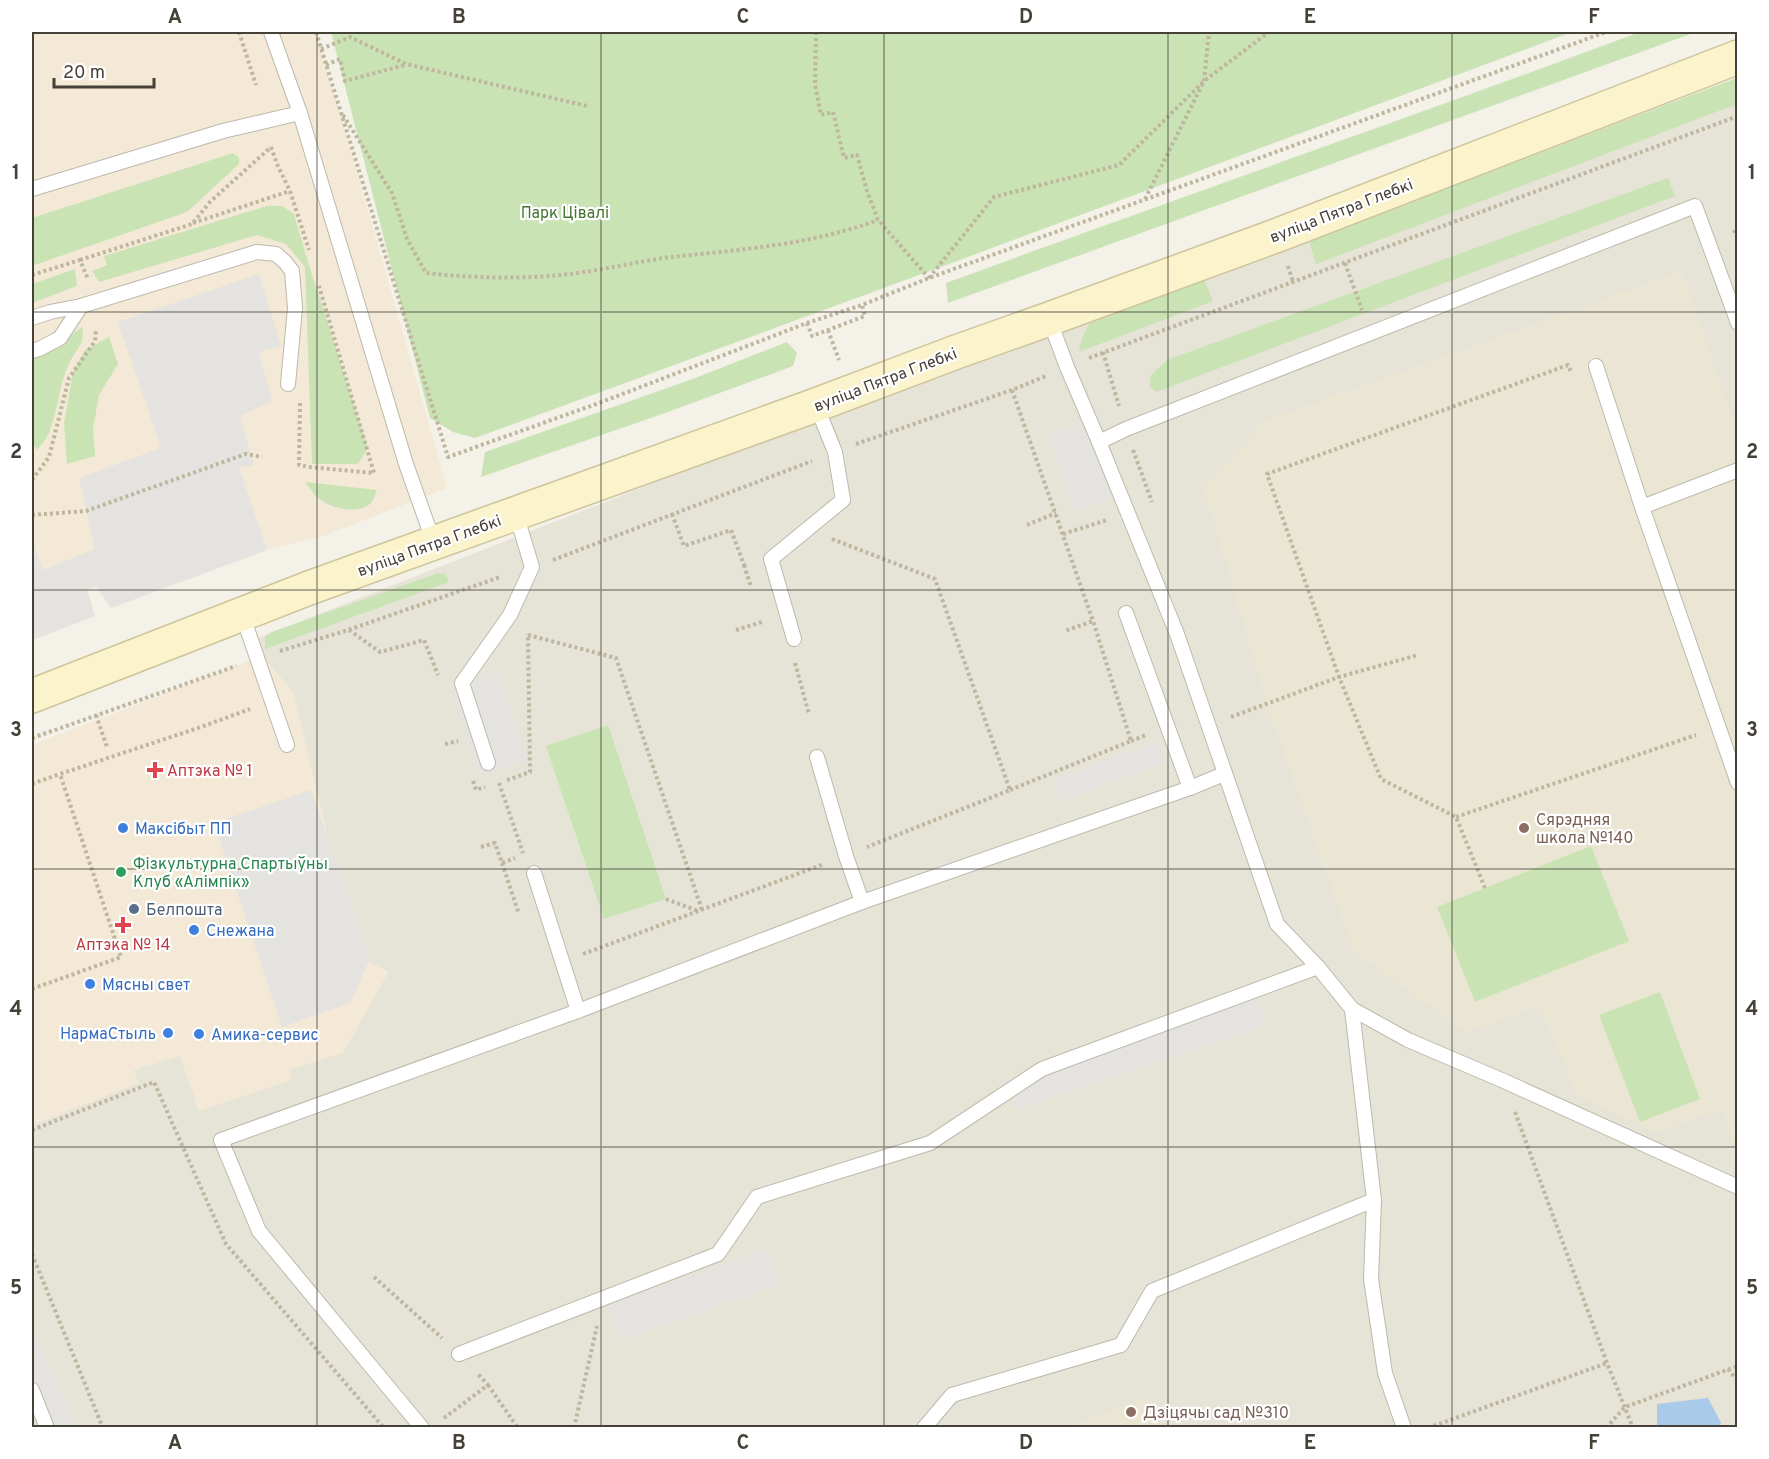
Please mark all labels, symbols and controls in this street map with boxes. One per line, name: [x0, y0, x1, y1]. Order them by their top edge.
text: A: [168, 5, 182, 31]
text: B: [452, 5, 466, 31]
text: C: [737, 5, 749, 31]
text: D: [1019, 5, 1033, 31]
text: E: [1304, 5, 1316, 31]
text: F: [1588, 5, 1600, 31]
scale bar: [54, 51, 154, 89]
text: 20 m: [63, 62, 105, 85]
text: 1: [12, 161, 20, 187]
text: 1: [1748, 161, 1756, 187]
street label: вуліца Пятра Глебкі: [1267, 175, 1416, 248]
park label: Парк Цівалі: [521, 204, 609, 224]
street label: вуліца Пятра Глебкі: [811, 344, 960, 417]
text: 2: [10, 440, 22, 466]
text: 2: [1746, 440, 1758, 466]
street label: вуліца Пятра Глебкі: [355, 512, 504, 582]
text: 3: [10, 718, 22, 744]
text: 3: [1746, 718, 1758, 744]
place label: Аптэка № 1: [167, 762, 252, 782]
marker: Аптэка № 1: [148, 763, 162, 777]
place label: Сярэдняя школа №140: [1536, 811, 1634, 849]
place label: Максібыт ПП: [135, 820, 232, 840]
marker: Максібыт ПП: [116, 821, 130, 835]
marker: Сярэдняя школа №140: [1517, 821, 1531, 835]
place label: Фізкультурна Спартыўны Клуб «Алімпік»: [133, 855, 328, 893]
marker: Фізкультурна Спартыўны Клуб «Алімпік»: [114, 865, 128, 879]
place label: Белпошта: [146, 901, 222, 921]
marker: Белпошта: [127, 902, 141, 916]
marker: Аптэка № 14: [116, 918, 130, 932]
place label: Снежана: [206, 922, 274, 942]
marker: Снежана: [187, 923, 201, 937]
place label: Аптэка № 14: [75, 936, 171, 956]
place label: Мясны свет: [102, 976, 190, 996]
marker: Мясны свет: [83, 977, 97, 991]
text: 4: [10, 997, 22, 1023]
text: 4: [1746, 997, 1758, 1023]
place label: НармаСтыль: [60, 1025, 156, 1045]
marker: НармаСтыль: [161, 1026, 175, 1040]
place label: Амика-сервис: [211, 1026, 319, 1046]
marker: Амика-сервис: [192, 1027, 206, 1041]
text: 5: [10, 1276, 22, 1302]
text: 5: [1746, 1276, 1758, 1302]
place label: Дзіцячы сад №310: [1143, 1404, 1289, 1424]
marker: Дзіцячы сад №310: [1124, 1405, 1138, 1419]
text: A: [168, 1431, 182, 1457]
text: B: [452, 1431, 466, 1457]
text: C: [737, 1431, 749, 1457]
text: D: [1019, 1431, 1033, 1457]
text: E: [1304, 1431, 1316, 1457]
text: F: [1588, 1431, 1600, 1457]

